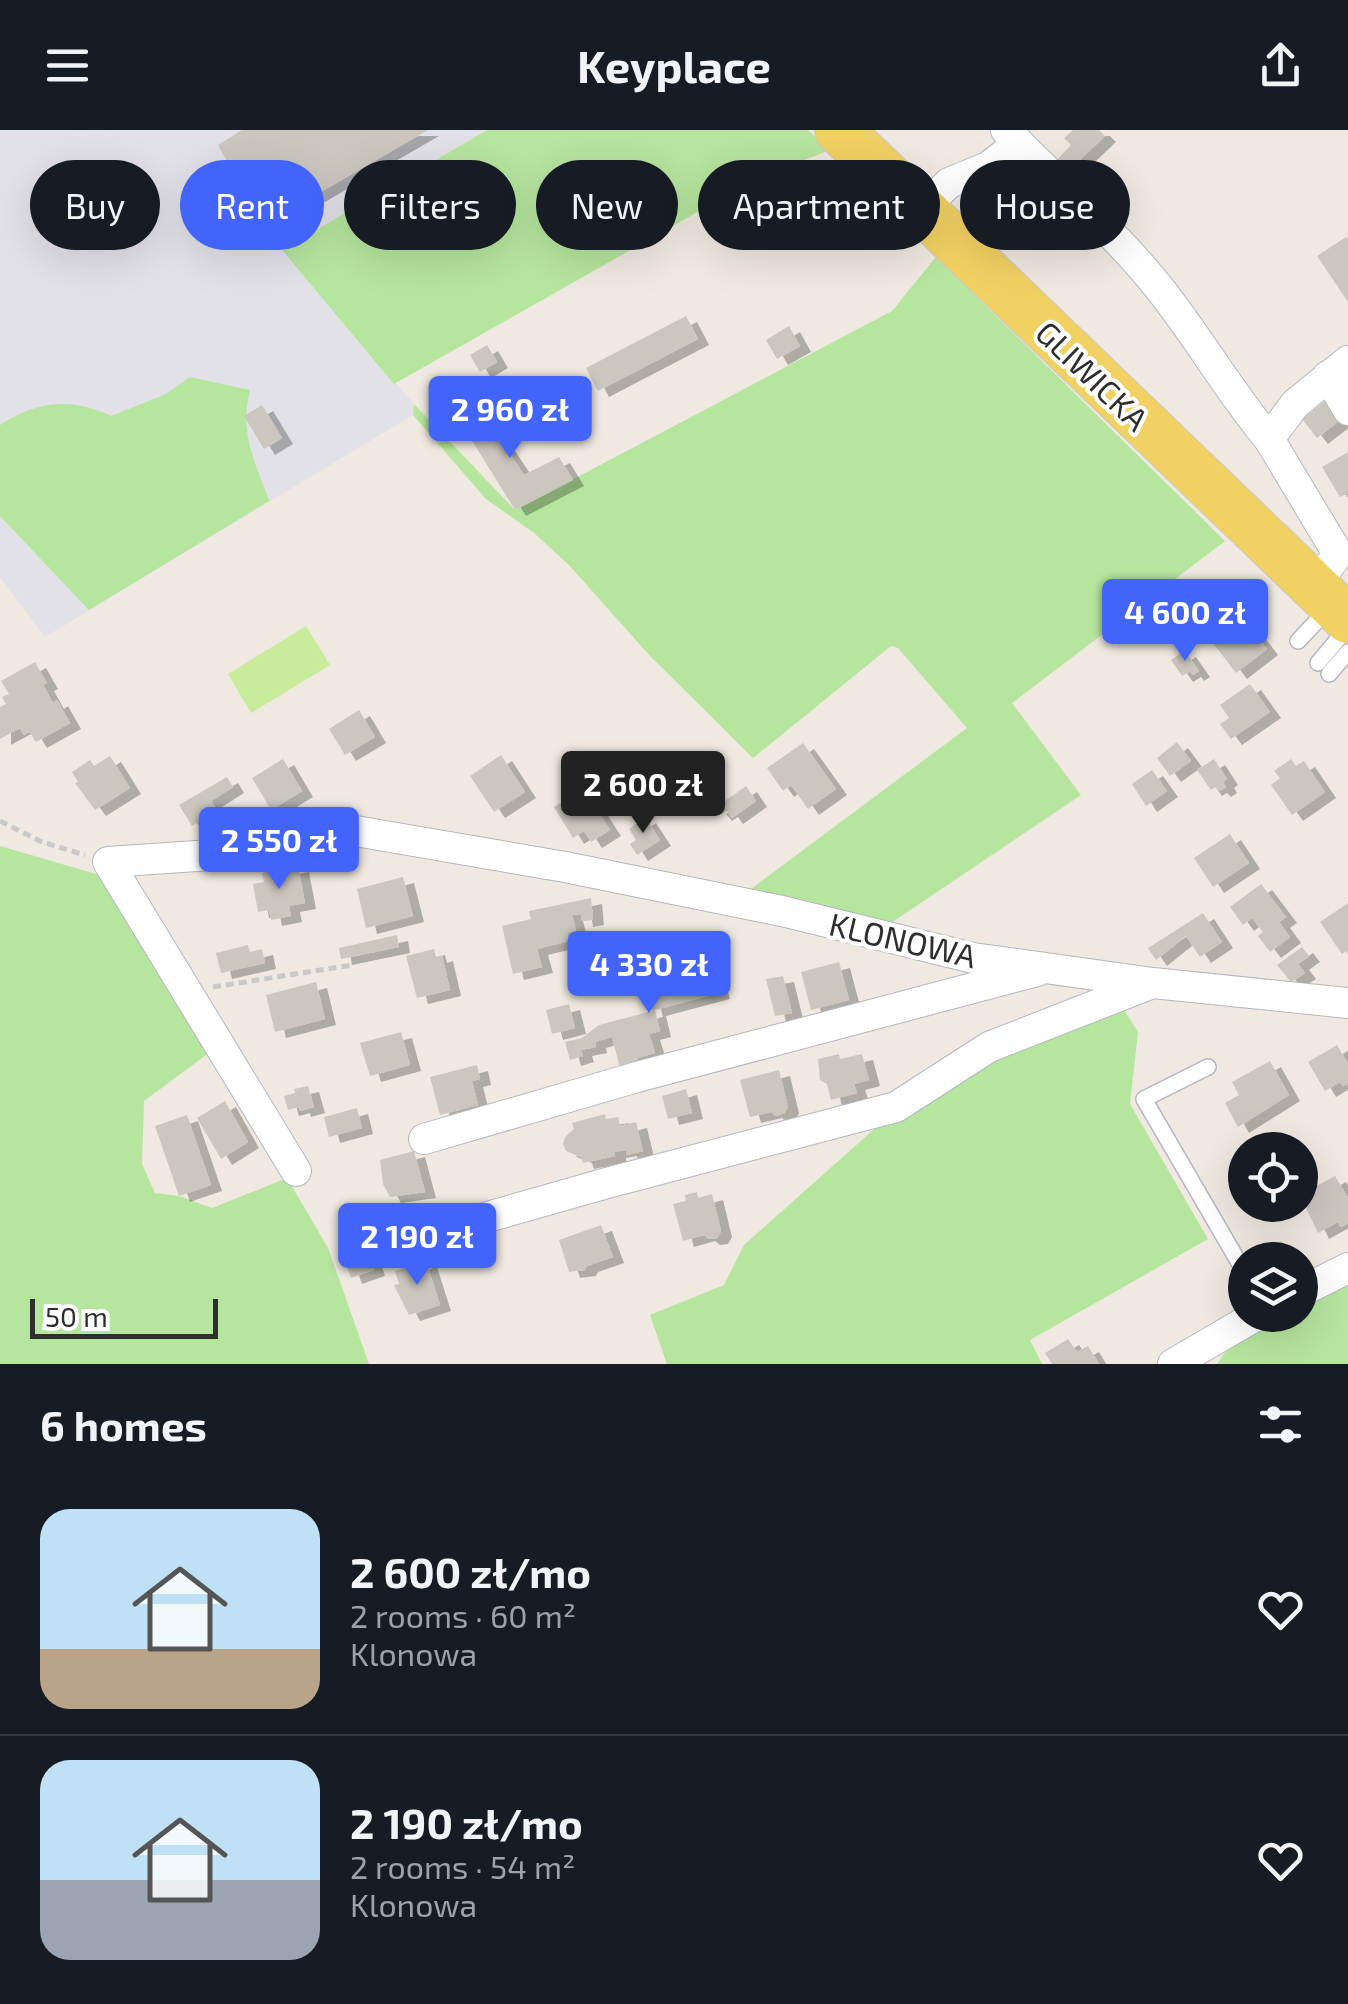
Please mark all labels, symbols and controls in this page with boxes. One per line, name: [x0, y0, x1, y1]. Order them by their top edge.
icon: menu: [40, 38, 95, 93]
text: Keyplace: [577, 38, 771, 92]
icon: share: [1253, 38, 1308, 93]
chip: Buy: [30, 160, 160, 250]
chip: Rent: [180, 160, 324, 250]
chip: Filters: [344, 160, 516, 250]
chip: New: [536, 160, 678, 250]
chip: Apartment: [698, 160, 940, 250]
chip: House: [960, 160, 1130, 250]
street label: GLIWICKA: [1029, 312, 1157, 438]
pin: 2 960 zł: [407, 376, 613, 461]
text: 2 960 zł: [451, 389, 569, 427]
pin: 4 600 zł: [1082, 579, 1288, 664]
text: 4 600 zł: [1124, 592, 1246, 630]
pin: 2 600 zł: [540, 751, 746, 836]
text: 2 600 zł: [583, 764, 703, 802]
pin: 2 550 zł: [176, 807, 382, 892]
text: 2 550 zł: [221, 820, 337, 858]
street label: KLONOWA: [826, 904, 980, 974]
pin: 4 330 zł: [546, 931, 752, 1016]
text: 4 330 zł: [589, 944, 709, 982]
map controls: [1228, 1132, 1318, 1332]
button: locate: [1228, 1132, 1318, 1222]
pin: 2 190 zł: [314, 1203, 520, 1288]
text: 2 190 zł: [360, 1216, 474, 1254]
button: layers: [1228, 1242, 1318, 1332]
scale bar: [30, 1294, 218, 1338]
text: 50 m: [45, 1299, 108, 1333]
icon: filters: [1253, 1397, 1308, 1452]
text: 6 homes: [40, 1399, 207, 1449]
text: 2 600 zł/mo: [350, 1546, 591, 1596]
icon: home: [120, 1549, 240, 1669]
icon: heart: [1253, 1582, 1308, 1637]
text: 2 rooms · 60 m²: [350, 1596, 576, 1634]
text: Klonowa: [350, 1634, 477, 1672]
text: 2 190 zł/mo: [350, 1797, 583, 1847]
icon: home: [120, 1800, 240, 1920]
icon: heart: [1253, 1833, 1308, 1888]
text: 2 rooms · 54 m²: [350, 1847, 575, 1885]
text: Klonowa: [350, 1885, 477, 1923]

